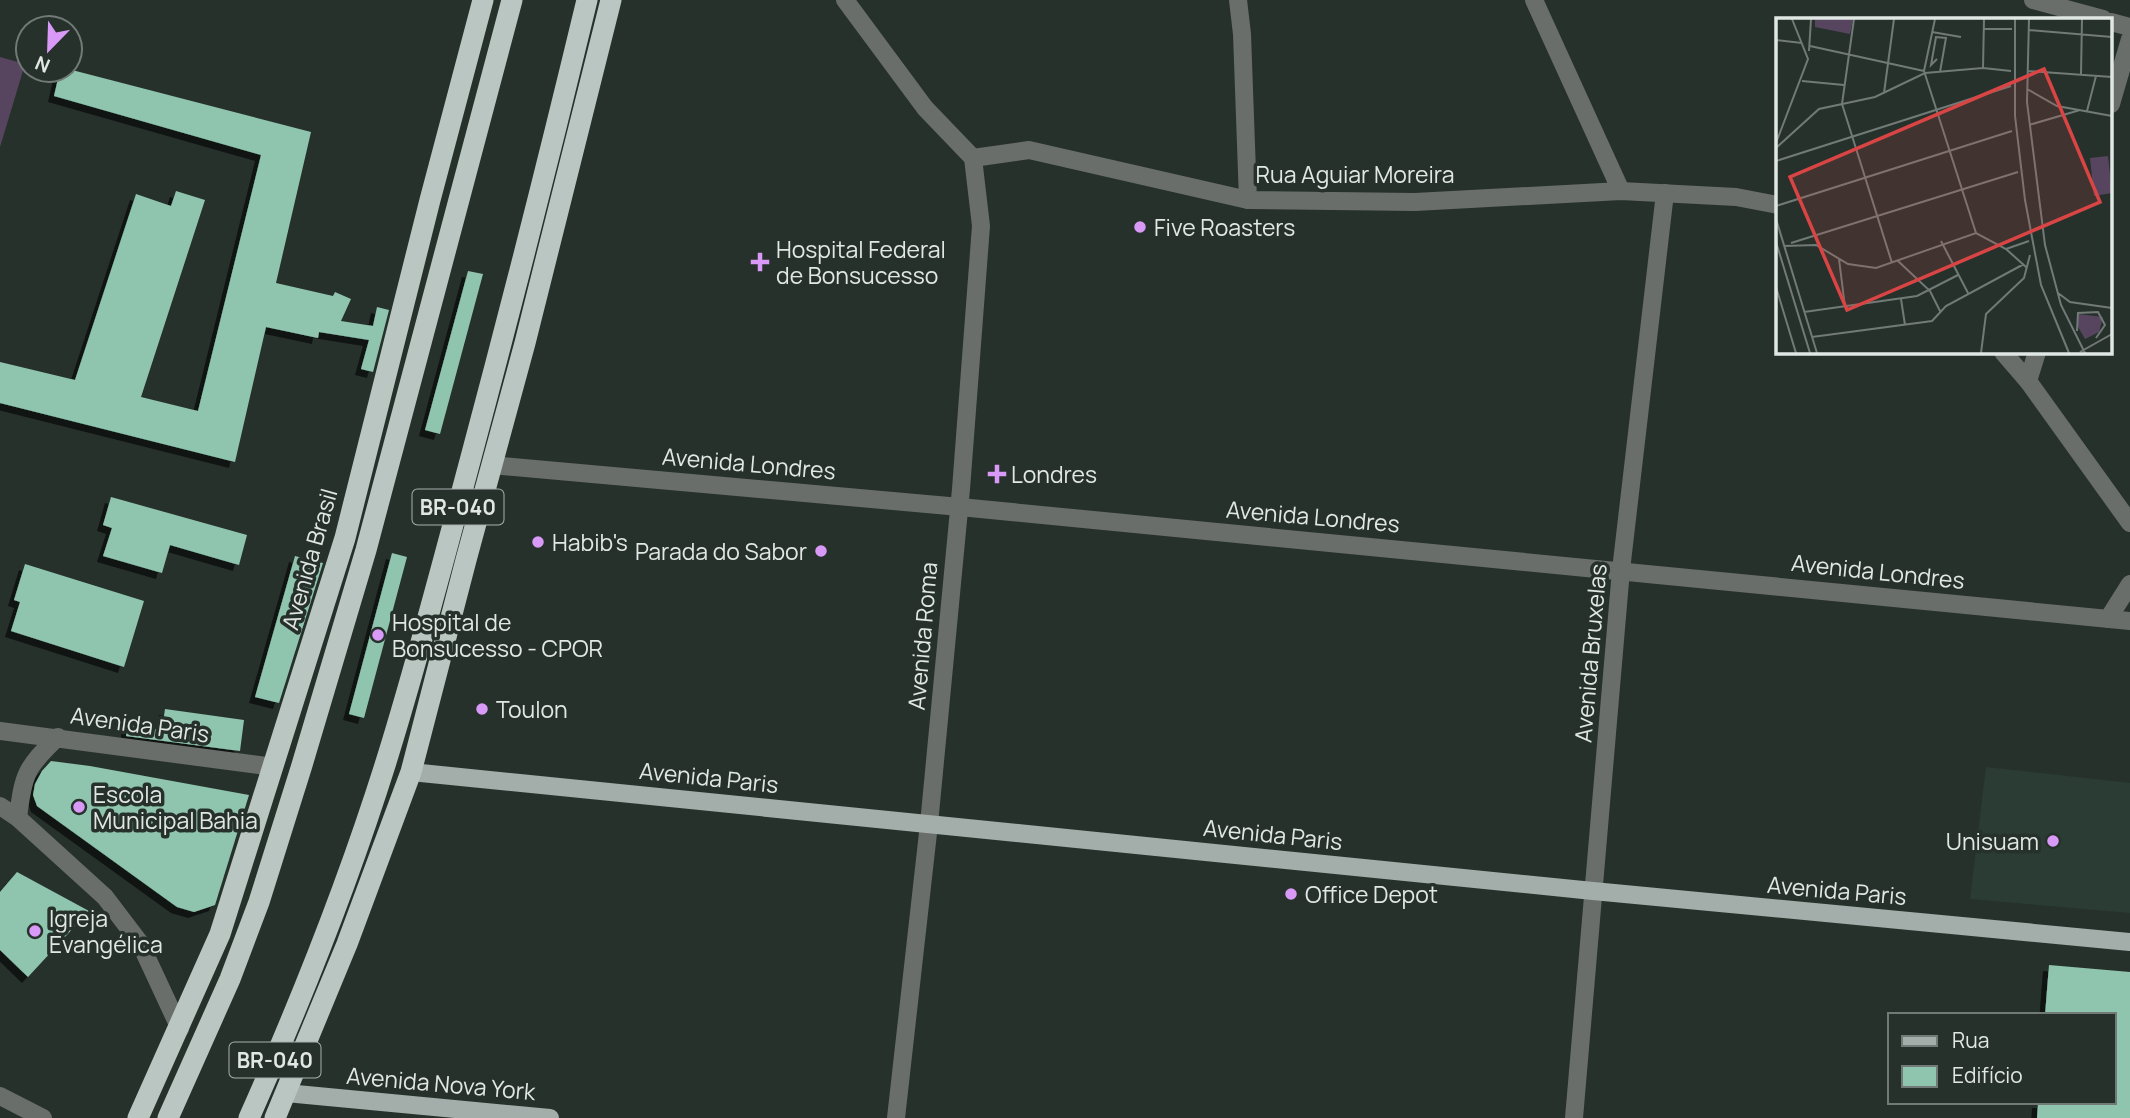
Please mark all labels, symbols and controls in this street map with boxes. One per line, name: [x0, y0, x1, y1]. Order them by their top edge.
north arrow: [14, 14, 84, 84]
inset map: [1776, 18, 2112, 354]
text: N: [31, 50, 54, 79]
street label: Rua Aguiar Moreira: [1256, 158, 1454, 190]
place label: Five Roasters: [1154, 211, 1295, 243]
marker: Five Roasters: [1132, 219, 1148, 235]
place label: Hospital Federal de Bonsucesso: [776, 233, 946, 291]
marker: Hospital Federal de Bonsucesso: [750, 252, 770, 272]
street label: Avenida Londres: [661, 439, 837, 487]
place label: Londres: [1011, 458, 1097, 490]
marker: Londres: [989, 466, 1005, 482]
street label: Avenida Brasil: [274, 485, 344, 633]
road number: BR-040: [412, 490, 504, 524]
street label: Avenida Londres: [1225, 492, 1401, 540]
place label: Habib's: [552, 526, 628, 558]
marker: Habib's: [530, 534, 546, 550]
place label: Parada do Sabor: [635, 535, 807, 567]
marker: Parada do Sabor: [813, 543, 829, 559]
street label: Avenida Londres: [1790, 546, 1966, 596]
street label: Avenida Roma: [900, 561, 944, 711]
street label: Avenida Bruxelas: [1566, 562, 1614, 744]
place label: Hospital de Bonsucesso - CPOR: [392, 606, 603, 664]
marker: Hospital de Bonsucesso - CPOR: [370, 627, 386, 643]
place label: Toulon: [496, 693, 568, 725]
street label: Avenida Paris: [69, 698, 211, 750]
marker: Toulon: [474, 701, 490, 717]
street label: Avenida Paris: [638, 754, 780, 800]
place label: Escola Municipal Bahia: [93, 778, 258, 836]
marker: Escola Municipal Bahia: [71, 799, 87, 815]
street label: Avenida Paris: [1202, 811, 1344, 857]
place label: Unisuam: [1946, 825, 2039, 857]
marker: Unisuam: [2045, 833, 2061, 849]
street label: Avenida Paris: [1766, 868, 1908, 912]
place label: Office Depot: [1305, 878, 1438, 910]
marker: Office Depot: [1283, 886, 1299, 902]
place label: Igreja Evangélica: [49, 902, 163, 960]
marker: Igreja Evangélica: [27, 923, 43, 939]
legend: [1888, 1013, 2116, 1104]
text: Rua: [1952, 1026, 1989, 1054]
road number: BR-040: [230, 1042, 320, 1078]
street label: Avenida Nova York: [345, 1059, 537, 1107]
text: Edifício: [1952, 1061, 2023, 1089]

